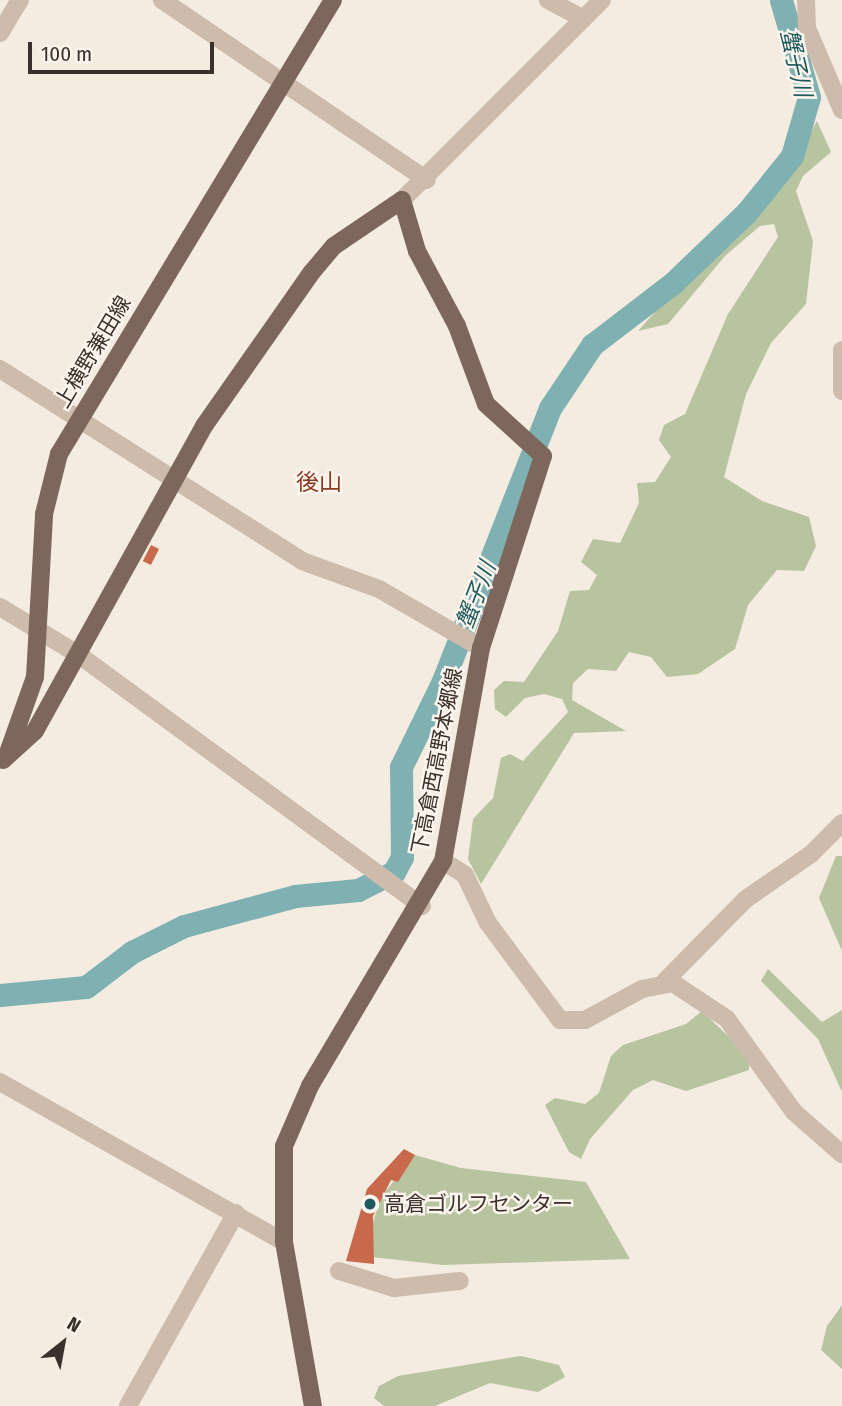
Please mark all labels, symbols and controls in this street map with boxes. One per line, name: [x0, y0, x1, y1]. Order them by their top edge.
water label: 蟹子川: [775, 26, 817, 100]
scale bar: [32, 28, 217, 72]
text: 100 m: [41, 41, 92, 67]
street label: 上横野兼田線: [50, 292, 136, 412]
district label: 後山: [296, 468, 342, 496]
water label: 蟹子川: [451, 558, 501, 632]
street label: 下高倉西高野本郷線: [407, 666, 467, 856]
place label: 高倉ゴルフセンター: [384, 1191, 573, 1217]
marker: 高倉ゴルフセンター: [362, 1196, 378, 1212]
north arrow: [28, 1308, 98, 1378]
text: N: [63, 1312, 85, 1337]

